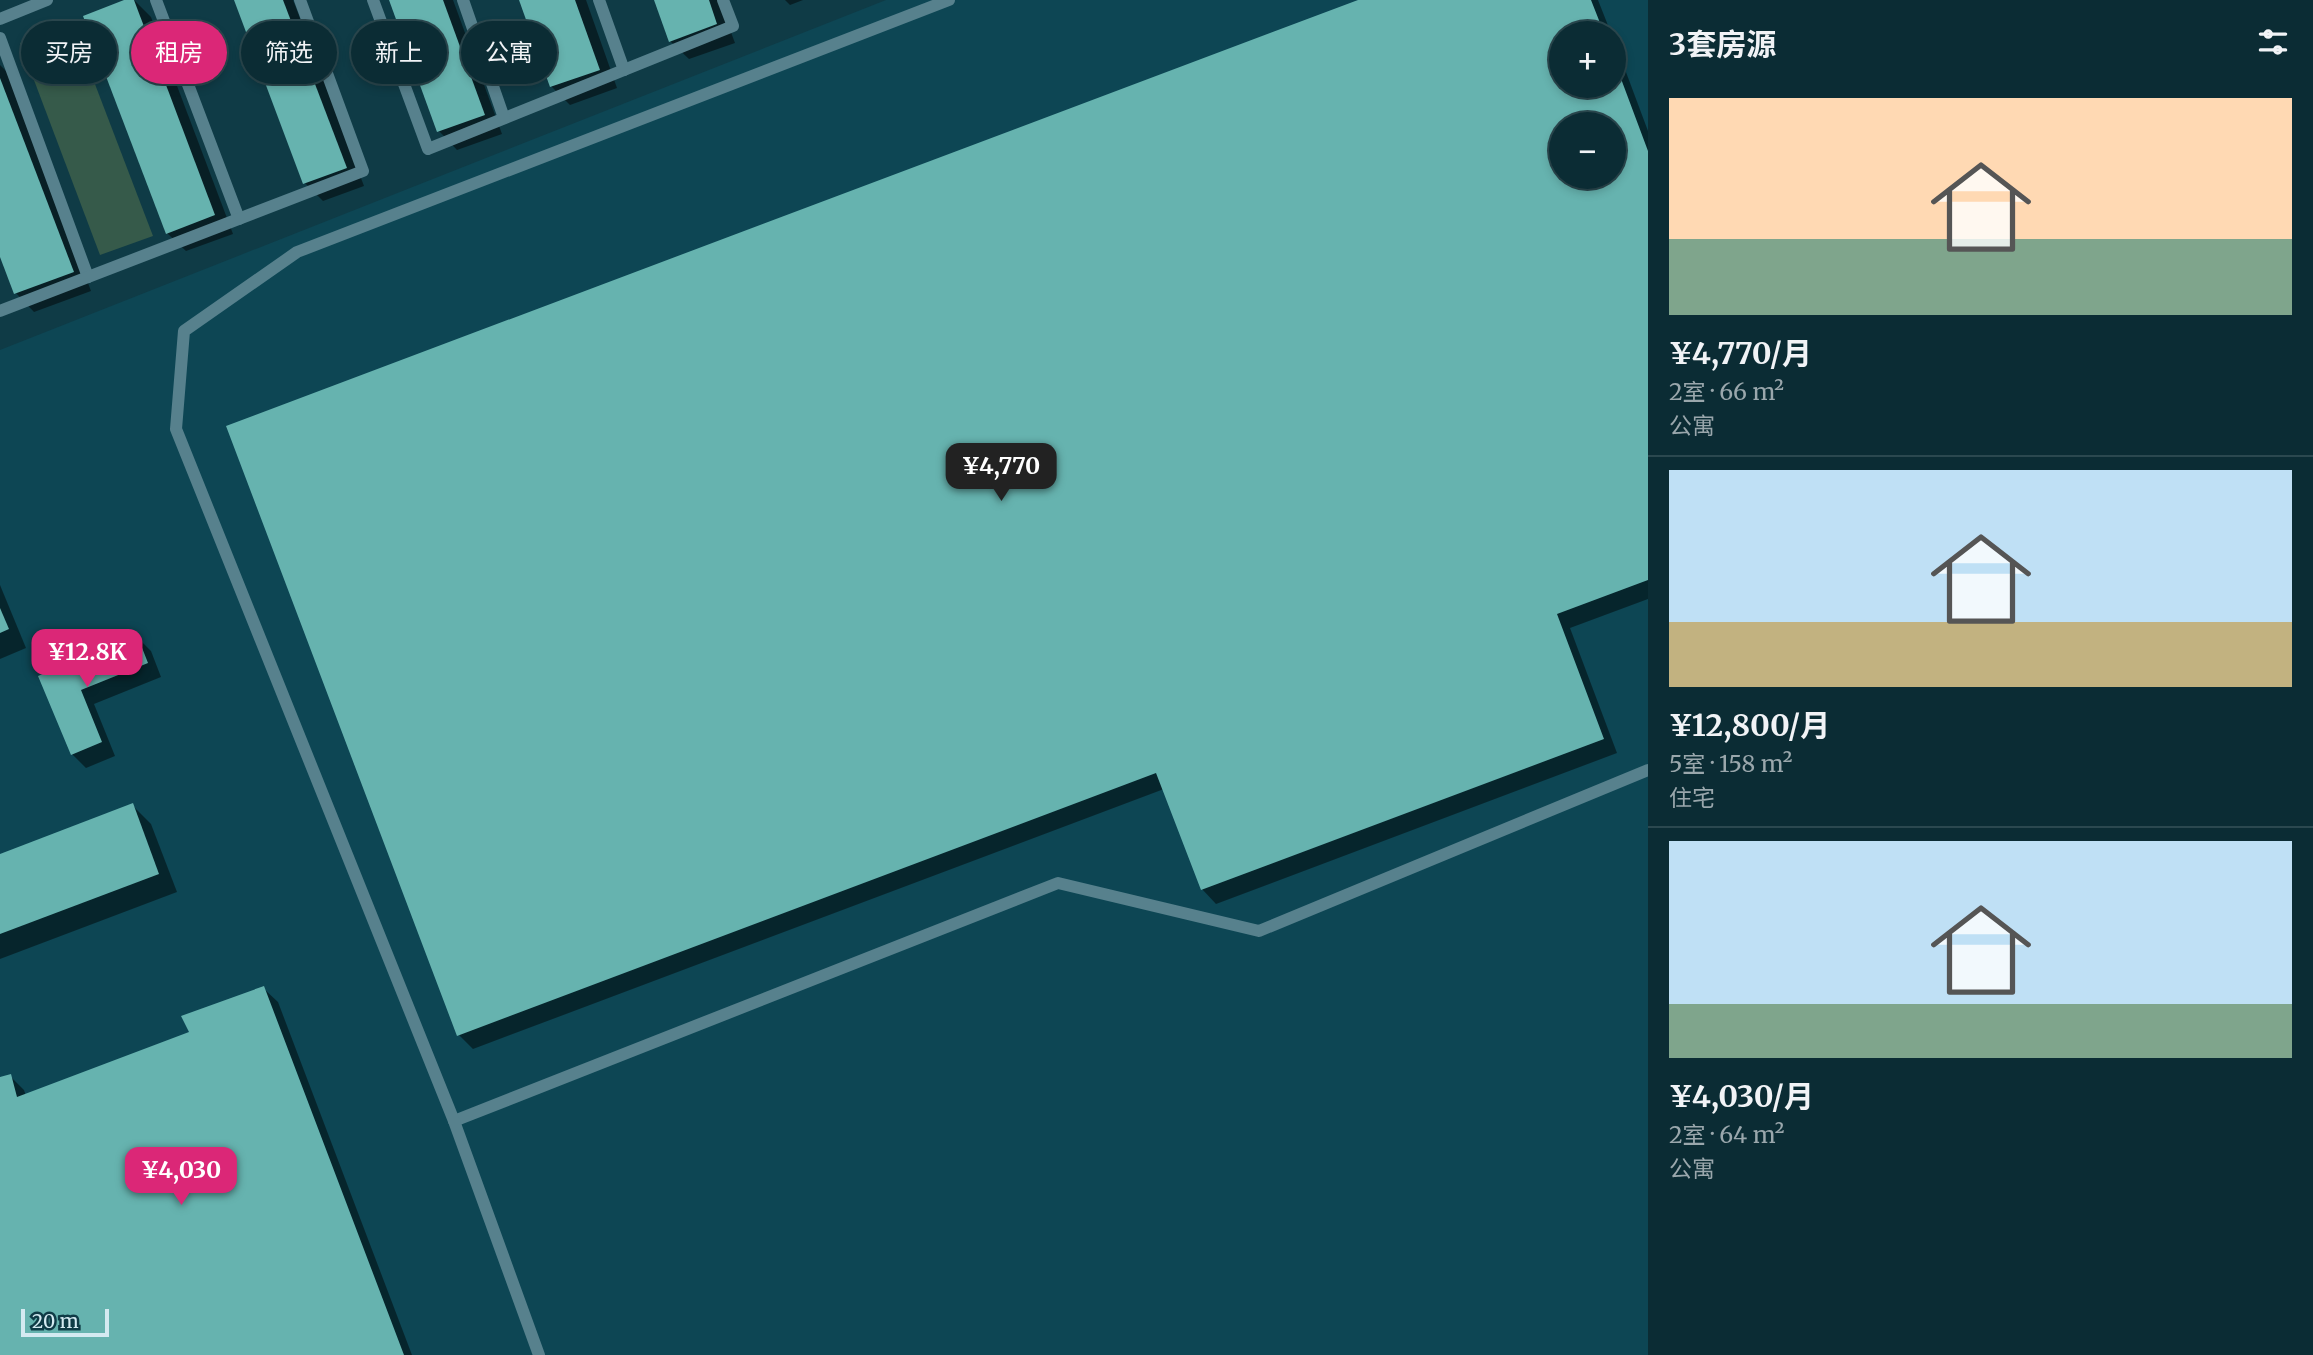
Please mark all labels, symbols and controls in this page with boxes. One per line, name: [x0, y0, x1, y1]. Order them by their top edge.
chip: 买房: [21, 21, 117, 84]
chip: 租房: [131, 21, 227, 84]
chip: 筛选: [241, 21, 337, 84]
chip: 新上: [351, 21, 447, 84]
chip: 公寓: [461, 21, 557, 84]
map controls: [1549, 21, 1626, 189]
button: +: [1549, 21, 1626, 98]
icon: filters: [2254, 23, 2292, 61]
text: 3套房源: [1669, 25, 1776, 63]
button: −: [1549, 112, 1626, 189]
icon: home: [1918, 144, 2044, 270]
text: ¥4,770/月: [1669, 334, 1812, 372]
text: 2室 · 66 m²: [1669, 377, 1784, 406]
text: 公寓: [1669, 411, 1715, 440]
pin: ¥4,770: [944, 444, 1058, 503]
text: ¥4,770: [962, 451, 1040, 480]
icon: home: [1918, 516, 2044, 642]
pin: ¥12.8K: [30, 630, 144, 689]
text: ¥12.8K: [47, 637, 127, 666]
text: ¥12,800/月: [1669, 706, 1830, 744]
text: 5室 · 158 m²: [1669, 749, 1792, 778]
text: 住宅: [1669, 783, 1715, 812]
icon: home: [1918, 887, 2044, 1013]
text: ¥4,030/月: [1669, 1077, 1814, 1115]
text: 2室 · 64 m²: [1669, 1120, 1784, 1149]
pin: ¥4,030: [124, 1148, 238, 1207]
text: 公寓: [1669, 1154, 1715, 1183]
text: ¥4,030: [141, 1155, 221, 1184]
scale bar: [21, 1306, 108, 1338]
text: 20 m: [32, 1309, 79, 1333]

